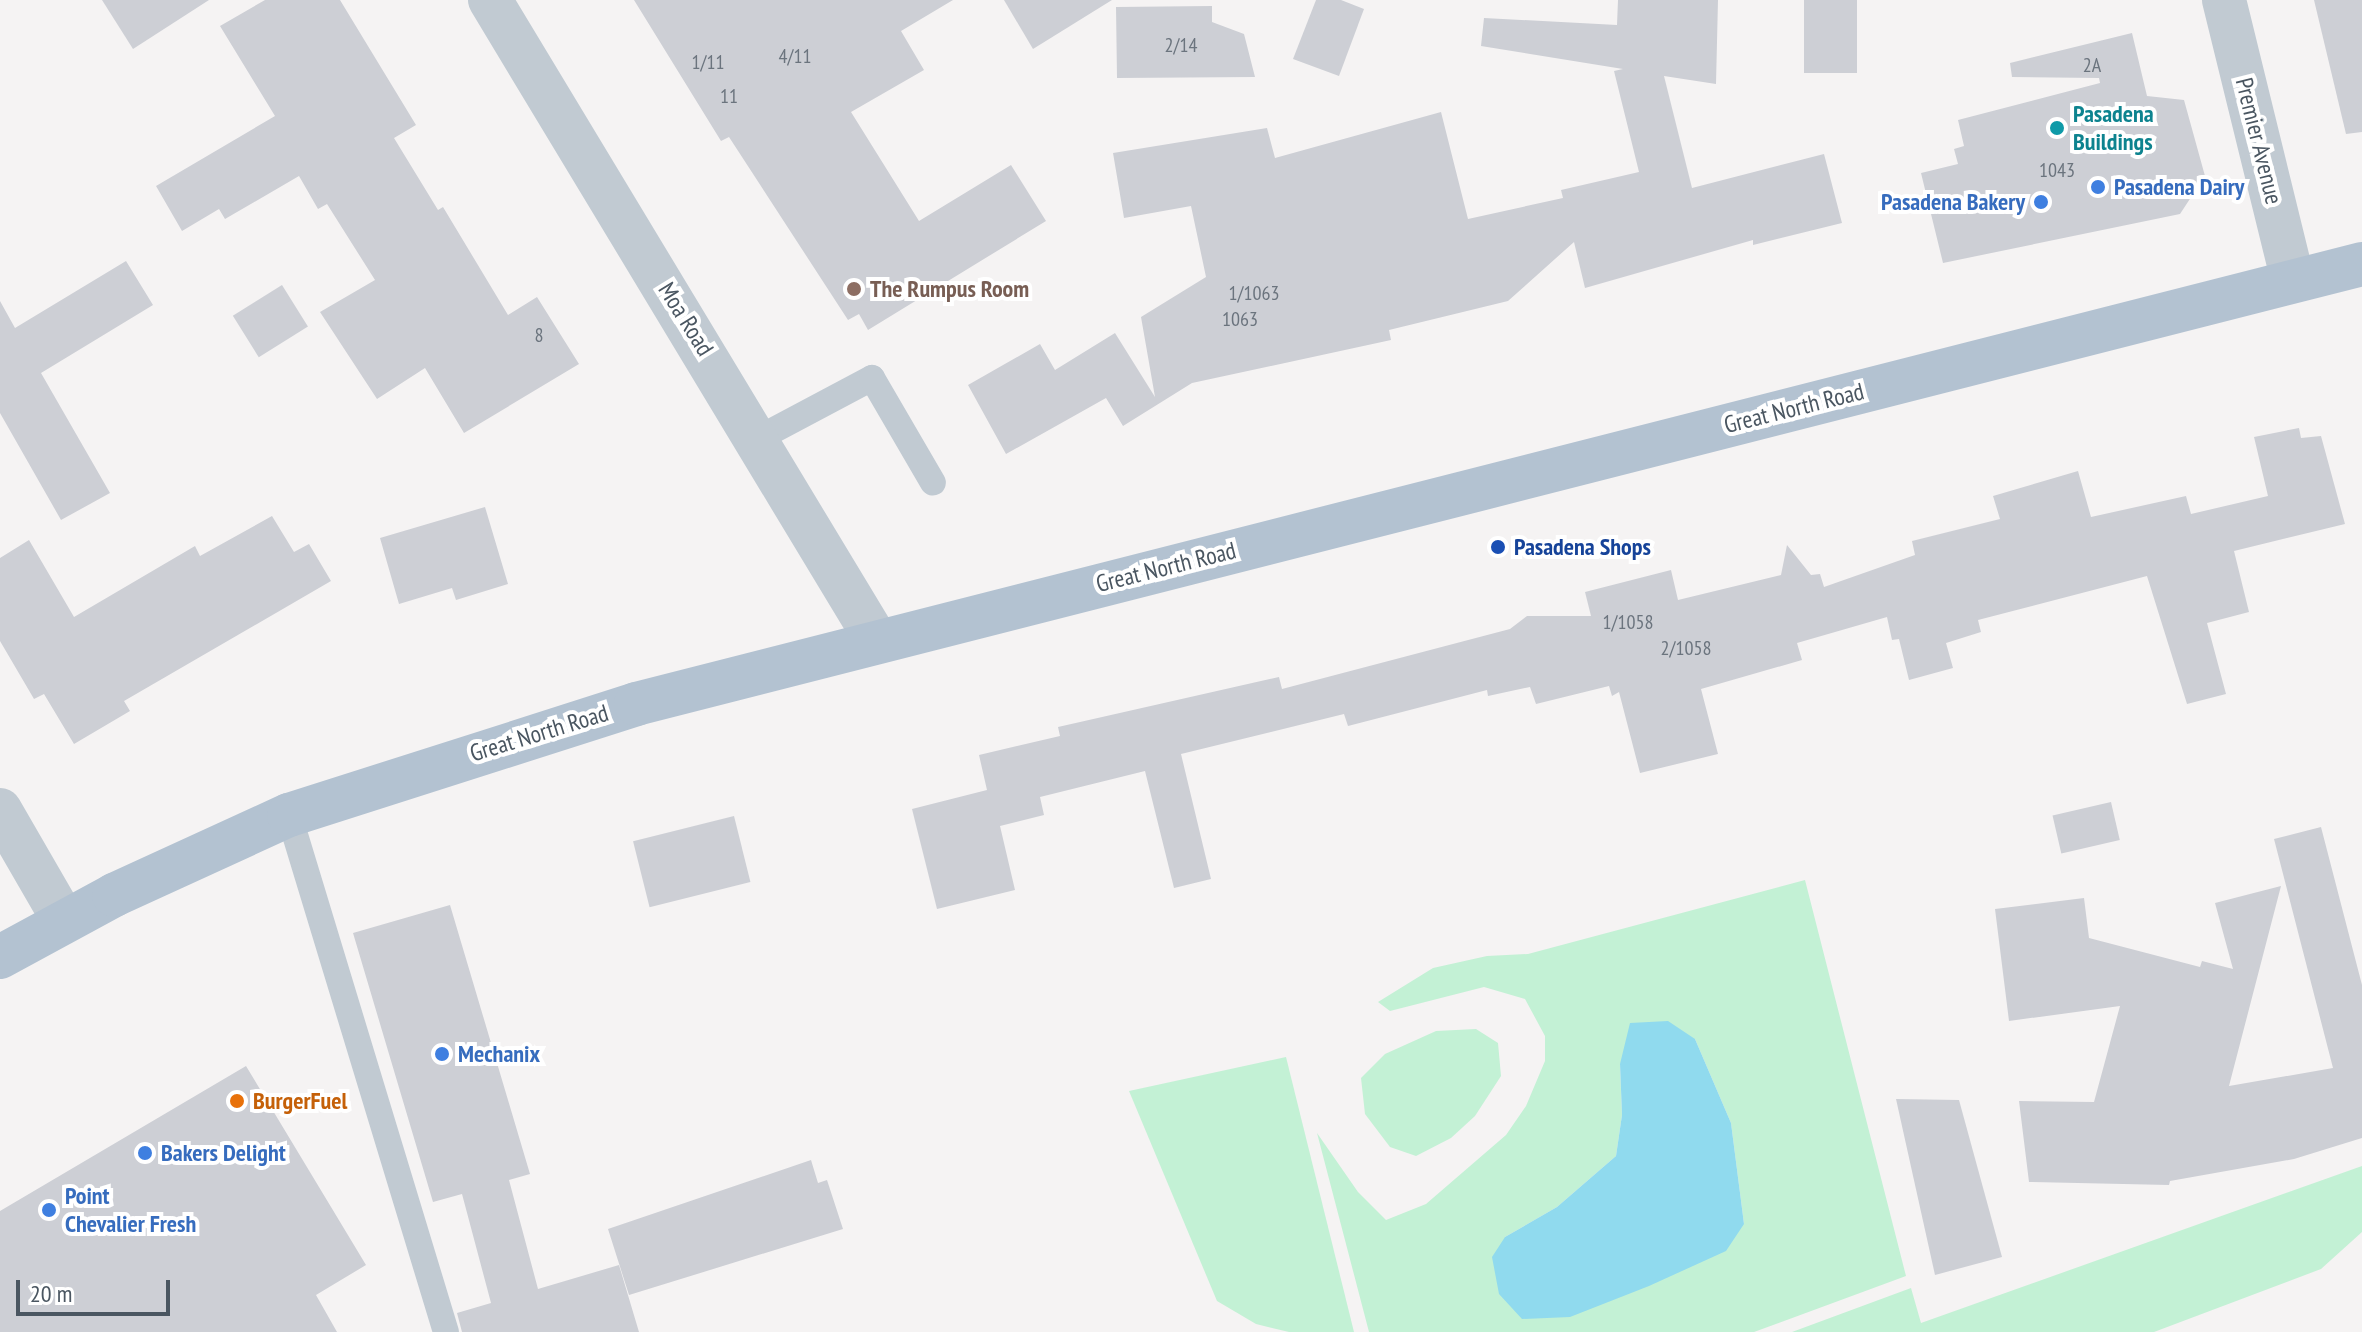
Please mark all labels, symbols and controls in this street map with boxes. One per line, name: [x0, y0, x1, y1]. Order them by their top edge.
house number: 2/14: [1165, 33, 1197, 57]
house number: 4/11: [779, 44, 811, 68]
house number: 1/11: [692, 50, 724, 74]
house number: 2A: [2083, 53, 2101, 77]
street label: Premier Avenue: [2229, 75, 2289, 207]
house number: 11: [720, 84, 738, 108]
place label: Pasadena Buildings: [2073, 100, 2154, 156]
marker: Pasadena Buildings: [2048, 119, 2066, 137]
house number: 1043: [2039, 158, 2075, 182]
place label: Pasadena Dairy: [2114, 173, 2244, 201]
marker: Pasadena Dairy: [2089, 178, 2107, 196]
place label: Pasadena Bakery: [1881, 188, 2025, 216]
marker: Pasadena Bakery: [2032, 193, 2050, 211]
place label: The Rumpus Room: [870, 275, 1029, 303]
street label: Moa Road: [652, 277, 720, 361]
marker: The Rumpus Room: [845, 280, 863, 298]
house number: 1/1063: [1229, 281, 1279, 305]
house number: 1063: [1222, 307, 1258, 331]
house number: 8: [535, 323, 543, 347]
street label: Great North Road: [1721, 377, 1867, 439]
place label: Pasadena Shops: [1514, 533, 1651, 561]
street label: Great North Road: [1093, 536, 1239, 598]
marker: Pasadena Shops: [1489, 538, 1507, 556]
house number: 1/1058: [1603, 610, 1653, 634]
house number: 2/1058: [1661, 636, 1711, 660]
street label: Great North Road: [466, 698, 612, 768]
place label: Mechanix: [458, 1040, 540, 1068]
marker: Mechanix: [433, 1045, 451, 1063]
place label: BurgerFuel: [253, 1087, 347, 1115]
marker: BurgerFuel: [228, 1092, 246, 1110]
place label: Bakers Delight: [161, 1139, 286, 1167]
marker: Bakers Delight: [136, 1144, 154, 1162]
place label: Point Chevalier Fresh: [65, 1182, 196, 1238]
marker: Point Chevalier Fresh: [40, 1201, 58, 1219]
scale bar: [20, 1264, 174, 1314]
text: 20 m: [30, 1278, 72, 1309]

